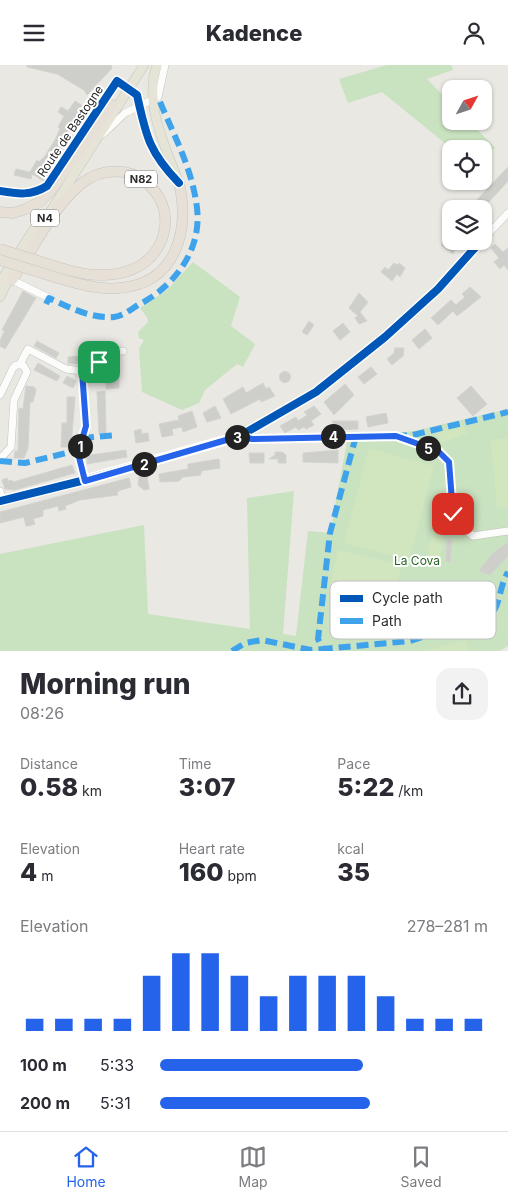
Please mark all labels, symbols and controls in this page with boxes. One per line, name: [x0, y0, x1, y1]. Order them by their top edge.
icon: menu: [20, 19, 48, 47]
icon: person: [460, 19, 488, 47]
text: Kadence: [206, 20, 302, 46]
north arrow: [442, 80, 492, 130]
map controls: [442, 80, 492, 250]
street label: Route de Bastogne: [34, 82, 106, 180]
button: locate: [442, 140, 492, 190]
road number: N82: [125, 171, 157, 187]
button: layers: [442, 200, 492, 250]
road number: N4: [31, 209, 59, 227]
pin: [78, 341, 120, 383]
icon: arrive: [85, 348, 113, 376]
pin: 4: [320, 423, 346, 449]
pin: 3: [224, 425, 250, 449]
text: 4: [329, 428, 338, 445]
text: 3: [233, 429, 242, 446]
pin: 1: [68, 433, 92, 459]
pin: 5: [416, 435, 440, 461]
text: 1: [77, 438, 84, 455]
text: 5: [424, 440, 433, 457]
pin: 2: [132, 451, 156, 477]
text: 2: [140, 456, 149, 473]
pin: [432, 493, 474, 535]
icon: check: [439, 500, 467, 528]
park label: La Cova: [394, 553, 440, 568]
legend: [330, 581, 496, 639]
text: Cycle path: [372, 589, 443, 606]
text: Path: [372, 612, 402, 629]
text: Morning run: [20, 667, 190, 701]
button: share: [436, 668, 488, 720]
text: 08:26: [20, 703, 64, 723]
text: Distance: [20, 755, 78, 772]
text: Time: [179, 755, 212, 772]
text: Pace: [337, 755, 370, 772]
text: 0.58: [20, 772, 78, 802]
text: 3:07: [179, 772, 235, 802]
text: 5:22: [337, 772, 394, 802]
text: km: [78, 782, 102, 799]
text: /km: [394, 782, 423, 799]
text: Elevation: [20, 840, 80, 857]
text: Heart rate: [179, 840, 245, 857]
text: kcal: [337, 840, 364, 857]
text: 4: [20, 857, 37, 887]
text: 160: [179, 857, 224, 887]
text: 35: [337, 857, 370, 887]
text: m: [37, 867, 53, 884]
text: bpm: [224, 867, 257, 884]
text: Elevation: [20, 916, 89, 936]
text: 278–281 m: [407, 916, 488, 936]
text: 100 m: [20, 1055, 67, 1075]
text: 5:33: [100, 1055, 134, 1075]
text: 200 m: [20, 1093, 70, 1113]
text: 5:31: [100, 1093, 131, 1113]
tab: Home: [66, 1143, 106, 1190]
tab: Map: [239, 1143, 268, 1190]
tab: Saved: [401, 1143, 442, 1190]

